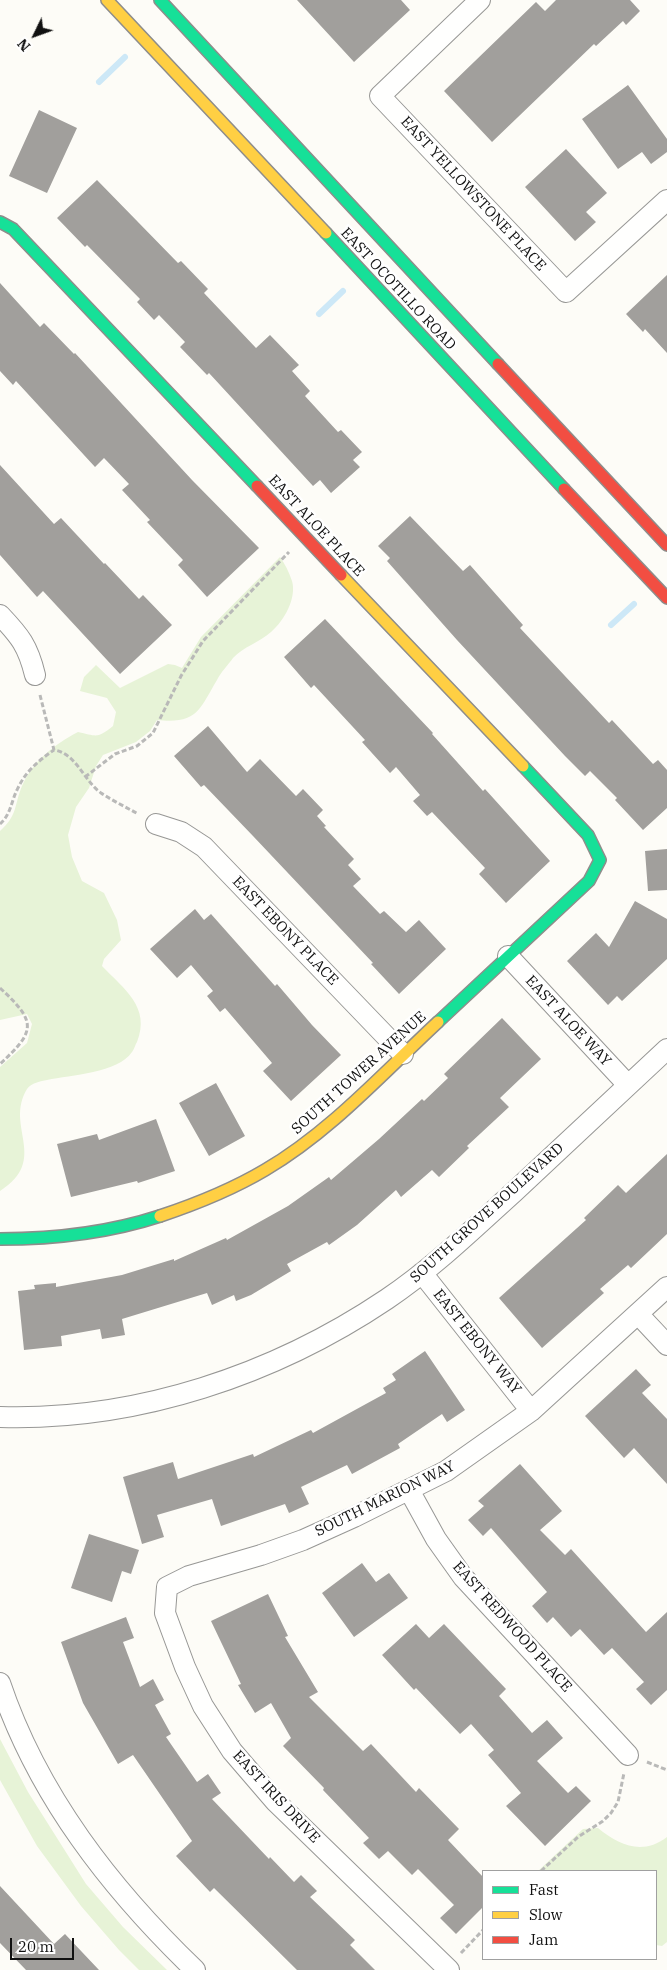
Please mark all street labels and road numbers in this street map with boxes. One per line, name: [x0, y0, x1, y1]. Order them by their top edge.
street label: EAST YELLOWSTONE PLACE: [397, 113, 549, 275]
street label: EAST OCOTILLO ROAD: [337, 224, 459, 354]
street label: EAST ALOE PLACE: [264, 471, 368, 581]
street label: EAST EBONY PLACE: [228, 873, 342, 989]
street label: EAST ALOE WAY: [521, 972, 615, 1070]
street label: SOUTH TOWER AVENUE: [288, 1008, 430, 1138]
street label: SOUTH GROVE BOULEVARD: [407, 1139, 567, 1287]
street label: EAST EBONY WAY: [429, 1286, 525, 1398]
street label: SOUTH MARION WAY: [312, 1457, 458, 1541]
street label: EAST REDWOOD PLACE: [449, 1558, 575, 1696]
street label: EAST IRIS DRIVE: [229, 1747, 323, 1847]

